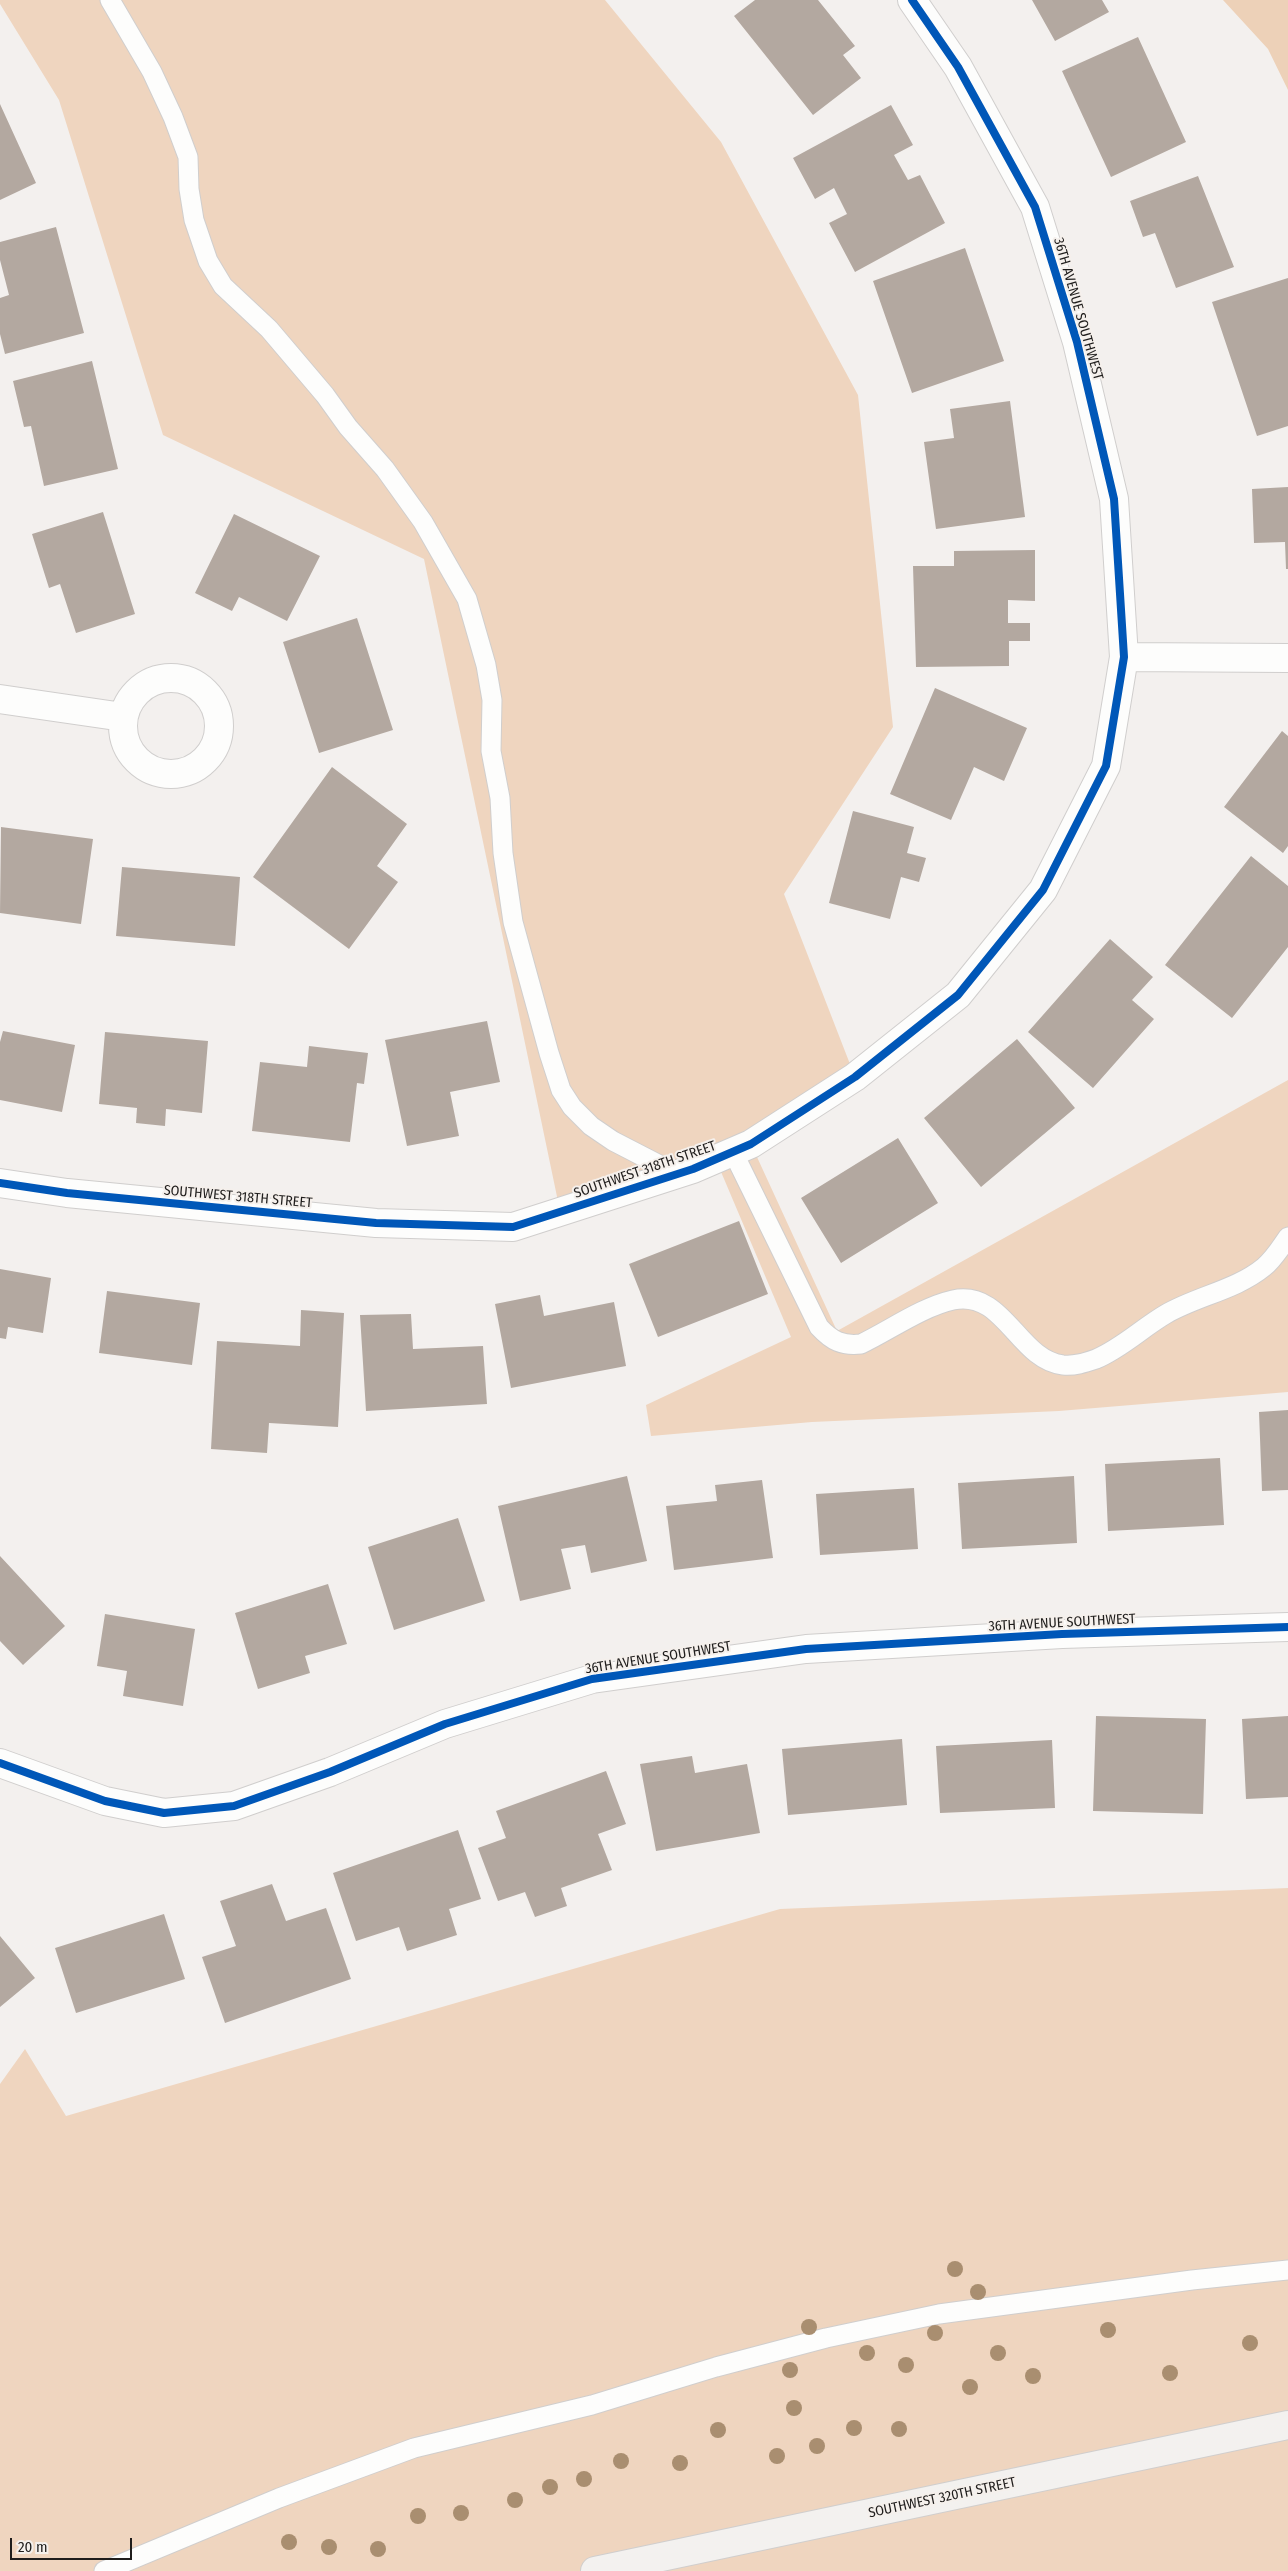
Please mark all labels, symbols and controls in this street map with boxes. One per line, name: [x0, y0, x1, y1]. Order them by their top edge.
street label: 36TH AVENUE SOUTHWEST: [1050, 236, 1106, 382]
street label: SOUTHWEST 318TH STREET: [572, 1138, 718, 1202]
street label: SOUTHWEST 318TH STREET: [163, 1182, 313, 1212]
street label: 36TH AVENUE SOUTHWEST: [988, 1611, 1136, 1635]
street label: 36TH AVENUE SOUTHWEST: [584, 1638, 732, 1678]
street label: SOUTHWEST 320TH STREET: [867, 2474, 1017, 2522]
scale bar: [12, 2528, 135, 2560]
text: 20 m: [18, 2538, 48, 2556]

